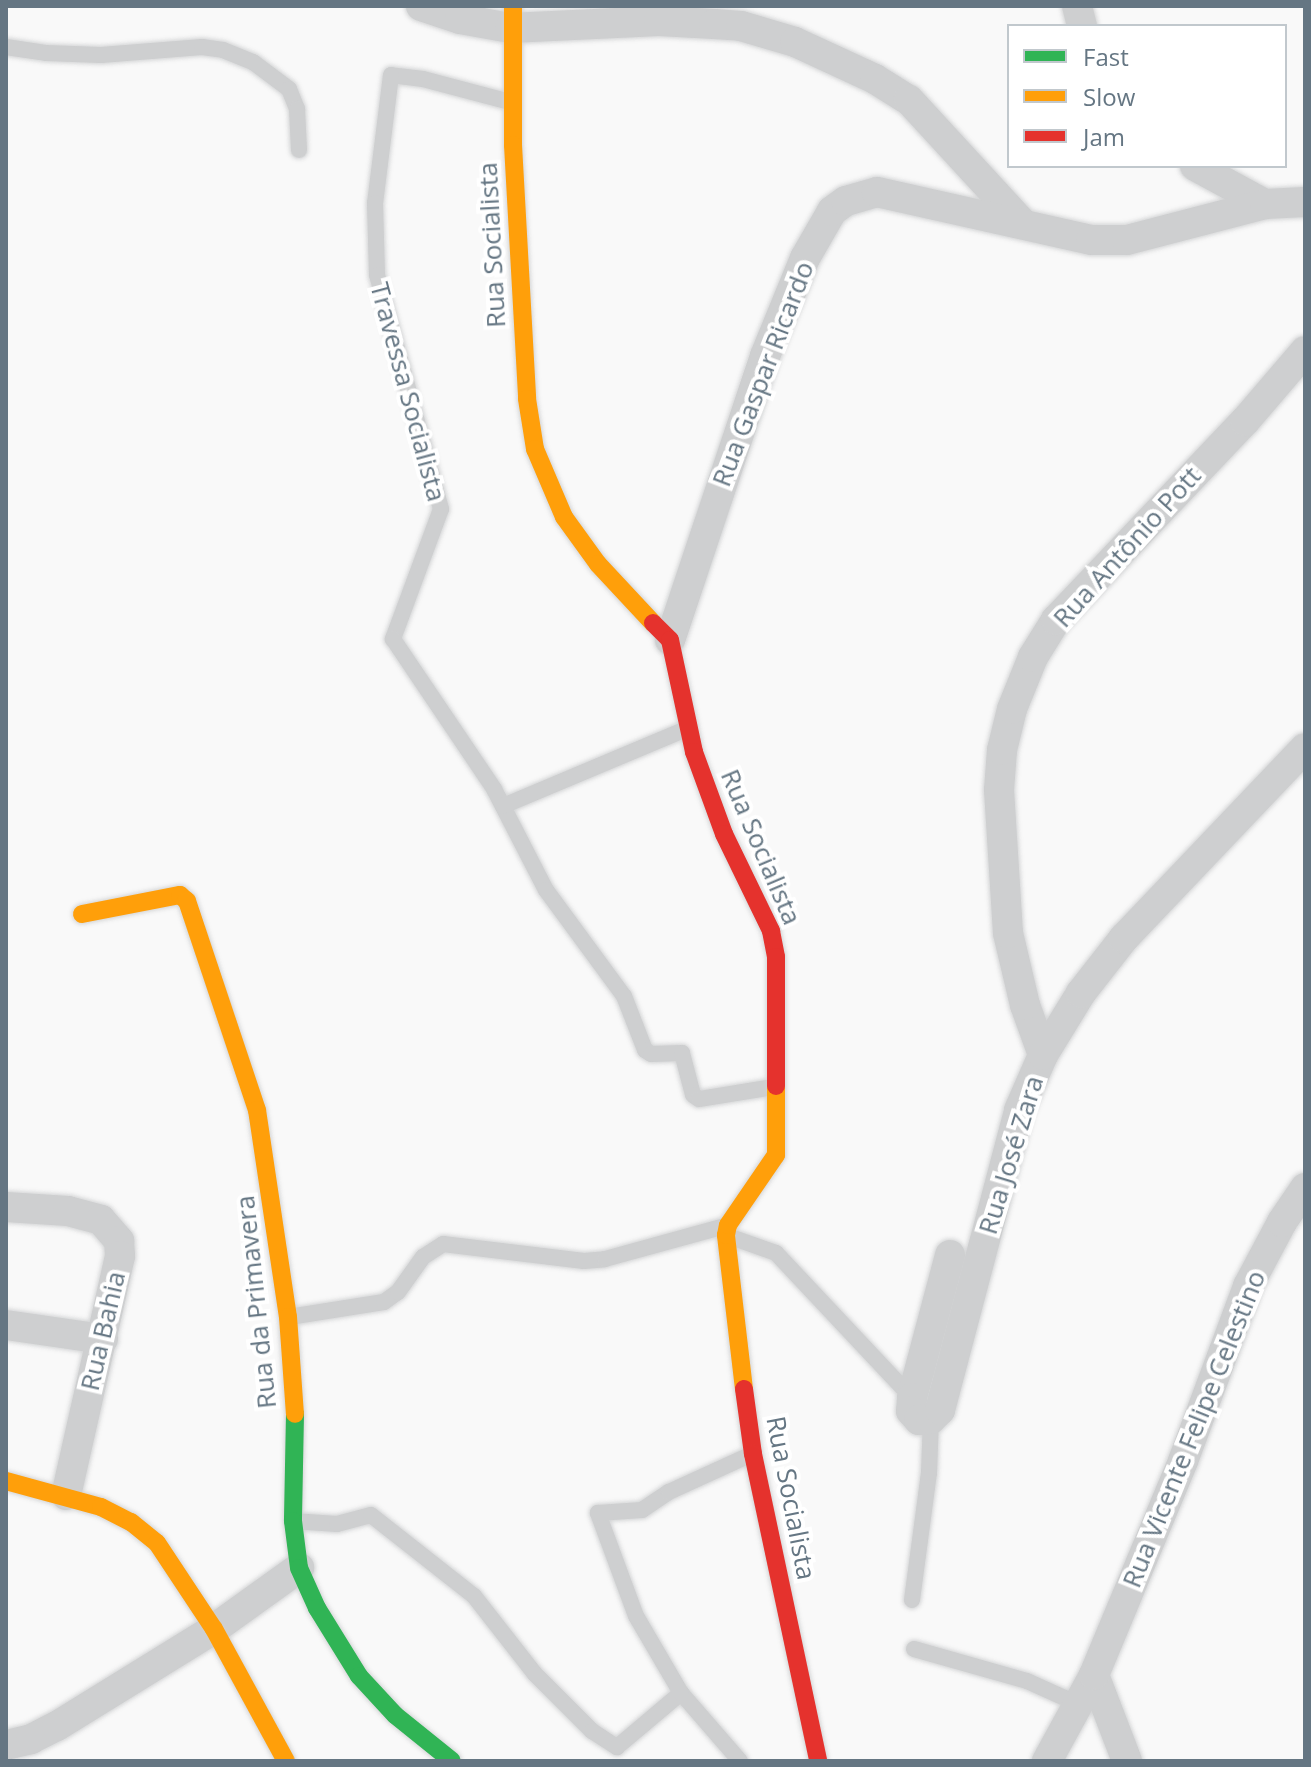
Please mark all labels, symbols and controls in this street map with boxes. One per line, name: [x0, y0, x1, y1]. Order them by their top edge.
legend: [1007, 24, 1287, 168]
text: Fast: [1083, 40, 1129, 73]
text: Slow: [1083, 80, 1135, 113]
text: Jam: [1083, 120, 1125, 153]
street label: Rua Socialista: [472, 161, 512, 329]
street label: Rua Gaspar Ricardo: [706, 257, 820, 491]
street label: Travessa Socialista: [364, 279, 452, 505]
street label: Rua Antônio Pott: [1047, 460, 1207, 634]
street label: Rua Socialista: [714, 765, 808, 929]
street label: Rua José Zara: [972, 1072, 1050, 1238]
street label: Rua da Primavera: [229, 1194, 283, 1410]
street label: Rua Vicente Felipe Celestino: [1116, 1266, 1272, 1592]
street label: Rua Bahia: [74, 1268, 132, 1394]
street label: Rua Socialista: [760, 1414, 822, 1582]

